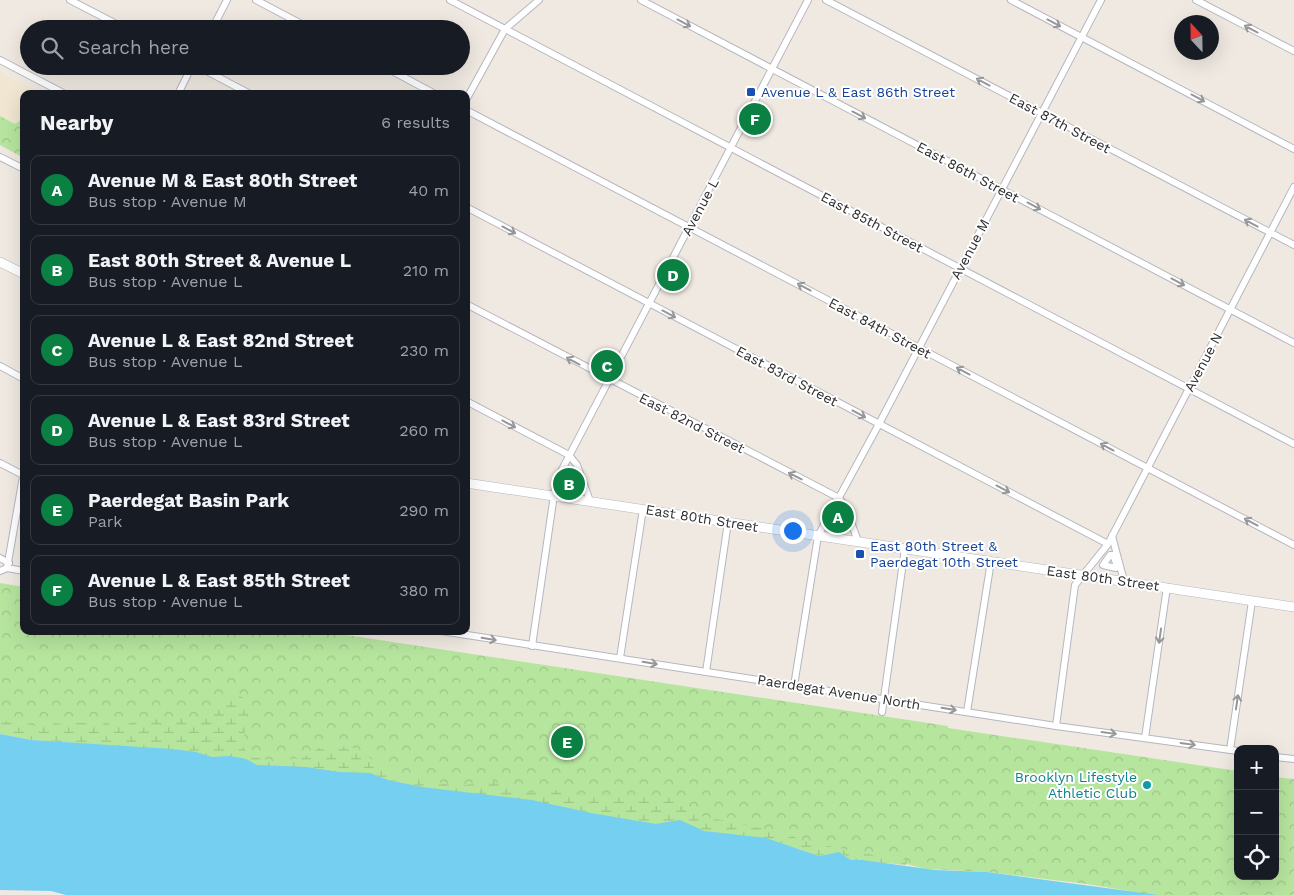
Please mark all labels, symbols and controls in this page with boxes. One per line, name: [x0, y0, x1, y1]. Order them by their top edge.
north arrow: [1174, 15, 1219, 60]
one-way arrow: [677, 18, 692, 28]
one-way arrow: [1046, 19, 1061, 28]
search box: [20, 20, 470, 75]
one-way arrow: [1244, 24, 1259, 33]
icon: search: [38, 34, 66, 62]
text: Search here: [78, 36, 189, 59]
one-way arrow: [976, 77, 991, 86]
place label: Avenue L & East 86th Street: [761, 84, 955, 100]
marker: Avenue L & East 86th Street: [745, 86, 757, 98]
street label: East 87th Street: [1007, 90, 1113, 156]
one-way arrow: [1190, 94, 1205, 103]
pin: F: [739, 100, 771, 138]
text: Nearby: [40, 110, 113, 135]
one-way arrow: [851, 111, 866, 120]
text: 6 results: [381, 113, 450, 132]
street label: East 86th Street: [914, 138, 1022, 206]
text: Avenue M & East 80th Street: [88, 169, 357, 192]
street label: Avenue L: [678, 176, 722, 238]
text: A: [52, 181, 62, 200]
text: 40 m: [409, 181, 449, 200]
street label: East 85th Street: [818, 188, 926, 256]
text: Bus stop · Avenue M: [88, 192, 247, 211]
one-way arrow: [1026, 202, 1041, 212]
street label: Avenue M: [947, 216, 993, 282]
one-way arrow: [1244, 218, 1259, 227]
one-way arrow: [502, 225, 517, 235]
text: East 80th Street & Avenue L: [88, 249, 351, 272]
pin: D: [657, 256, 689, 294]
text: B: [52, 261, 62, 280]
text: 210 m: [403, 261, 449, 280]
text: Bus stop · Avenue L: [88, 272, 242, 291]
one-way arrow: [1170, 278, 1185, 287]
one-way arrow: [797, 282, 812, 291]
street label: East 84th Street: [826, 294, 934, 362]
one-way arrow: [661, 309, 676, 319]
text: Avenue L & East 82nd Street: [88, 329, 354, 352]
street label: Avenue N: [1181, 330, 1225, 394]
text: C: [52, 341, 62, 360]
text: 230 m: [400, 341, 449, 360]
street label: East 83rd Street: [734, 343, 841, 410]
pin: C: [591, 347, 623, 385]
text: Bus stop · Avenue L: [88, 352, 242, 371]
one-way arrow: [566, 356, 581, 366]
one-way arrow: [956, 366, 971, 375]
street label: East 82nd Street: [637, 390, 747, 457]
text: Avenue L & East 83rd Street: [88, 409, 350, 432]
one-way arrow: [851, 410, 866, 419]
one-way arrow: [502, 419, 517, 429]
text: D: [51, 421, 63, 440]
text: 260 m: [399, 421, 449, 440]
text: Bus stop · Avenue L: [88, 432, 242, 451]
one-way arrow: [1100, 442, 1115, 451]
pin: B: [553, 465, 585, 503]
one-way arrow: [788, 471, 803, 481]
one-way arrow: [995, 485, 1010, 494]
text: Paerdegat Basin Park: [88, 489, 289, 512]
pin: A: [822, 498, 854, 536]
text: E: [52, 501, 62, 520]
text: 290 m: [399, 501, 449, 520]
street label: East 80th Street: [645, 501, 760, 535]
text: Park: [88, 512, 122, 531]
one-way arrow: [1244, 517, 1259, 526]
your location: [780, 518, 806, 544]
place label: East 80th Street & Paerdegat 10th Street: [870, 538, 1018, 570]
marker: East 80th Street & Paerdegat 10th Street: [854, 548, 866, 560]
street label: East 80th Street: [1046, 562, 1161, 594]
text: Avenue L & East 85th Street: [88, 569, 350, 592]
text: F: [52, 581, 62, 600]
text: 380 m: [399, 581, 449, 600]
text: Bus stop · Avenue L: [88, 592, 242, 611]
one-way arrow: [1155, 627, 1165, 643]
one-way arrow: [481, 634, 497, 644]
one-way arrow: [641, 658, 657, 668]
street label: Paerdegat Avenue North: [756, 671, 922, 713]
one-way arrow: [1232, 694, 1242, 710]
one-way arrow: [940, 704, 956, 714]
pin: E: [551, 723, 583, 761]
one-way arrow: [1101, 728, 1117, 738]
one-way arrow: [1179, 739, 1195, 749]
map controls: [1234, 745, 1279, 880]
button: +: [1234, 745, 1279, 790]
place label: Brooklyn Lifestyle Athletic Club: [1015, 769, 1137, 801]
marker: Brooklyn Lifestyle Athletic Club: [1141, 779, 1153, 791]
button: −: [1234, 790, 1279, 835]
button: locate: [1234, 835, 1279, 880]

